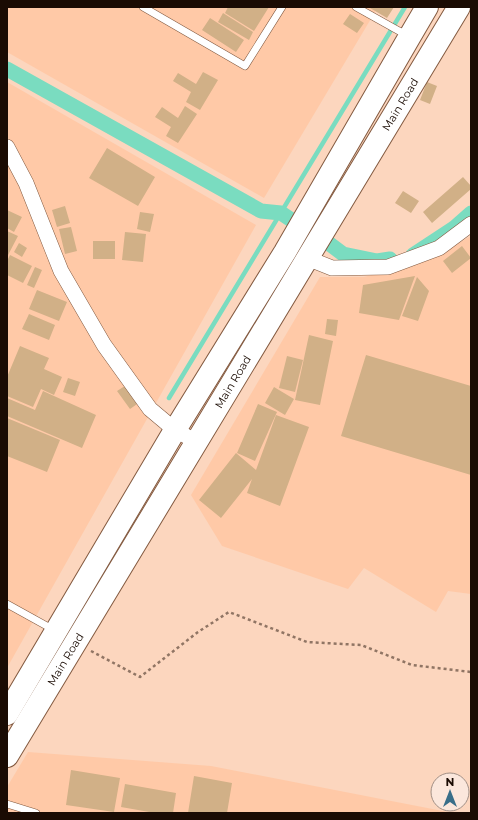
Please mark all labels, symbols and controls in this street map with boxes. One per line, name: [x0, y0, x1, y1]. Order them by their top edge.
street label: Main Road: [379, 76, 421, 133]
street label: Main Road: [212, 353, 254, 411]
street label: Main Road: [44, 630, 87, 688]
north arrow: [430, 772, 470, 812]
text: N: [446, 775, 454, 789]

